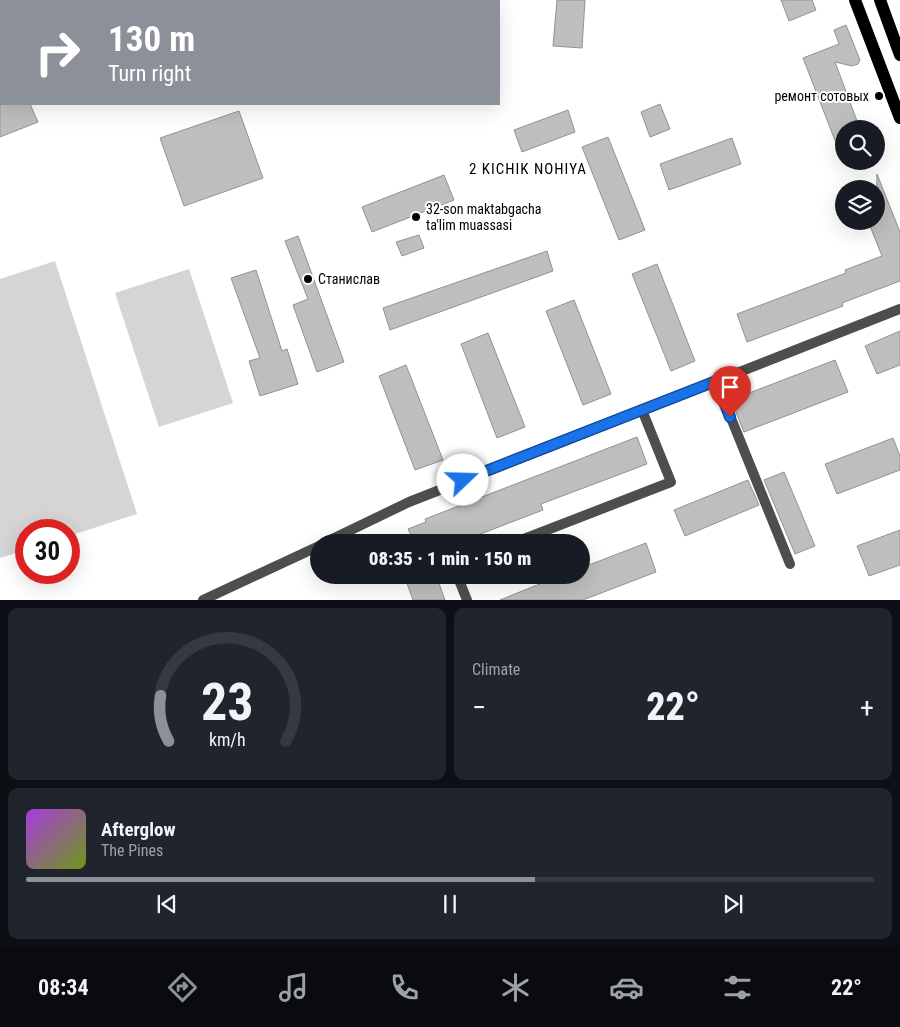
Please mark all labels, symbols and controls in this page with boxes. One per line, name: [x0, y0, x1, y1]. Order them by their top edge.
text: 130 m: [108, 19, 195, 60]
icon: right: [25, 20, 90, 85]
text: Turn right: [108, 61, 191, 86]
place label: ремонт сотовых: [774, 88, 869, 104]
marker: ремонт сотовых: [873, 90, 885, 102]
map controls: [835, 120, 885, 230]
button: search: [835, 120, 885, 170]
district label: 2 KICHIK NOHIYA: [469, 160, 587, 178]
button: layers: [835, 180, 885, 230]
place label: 32-son maktabgacha ta'lim muassasi: [426, 201, 542, 233]
marker: 32-son maktabgacha ta'lim muassasi: [410, 211, 422, 223]
place label: Станислав: [318, 271, 380, 287]
marker: Станислав: [302, 273, 314, 285]
pin: [709, 366, 751, 417]
icon: arrive: [716, 373, 744, 401]
position arrow: [436, 453, 488, 505]
speed limit sign: 30: [15, 519, 80, 584]
text: 08:35 · 1 min · 150 m: [369, 547, 531, 570]
text: Climate: [472, 660, 520, 679]
text: 23: [201, 672, 253, 733]
text: 22°: [646, 685, 700, 729]
text: −: [472, 691, 486, 724]
text: +: [860, 691, 874, 724]
text: km/h: [209, 729, 245, 750]
text: Afterglow: [101, 818, 175, 841]
text: The Pines: [101, 841, 163, 860]
icon: previous: [153, 890, 181, 918]
icon: pause: [436, 890, 464, 918]
icon: next: [719, 890, 747, 918]
icon: directions: [165, 970, 200, 1005]
icon: music: [276, 970, 311, 1005]
icon: phone: [387, 970, 422, 1005]
icon: climate: [498, 970, 533, 1005]
icon: car: [609, 970, 644, 1005]
icon: filters: [720, 970, 755, 1005]
text: 08:34: [38, 975, 89, 1000]
text: 22°: [831, 975, 862, 1000]

